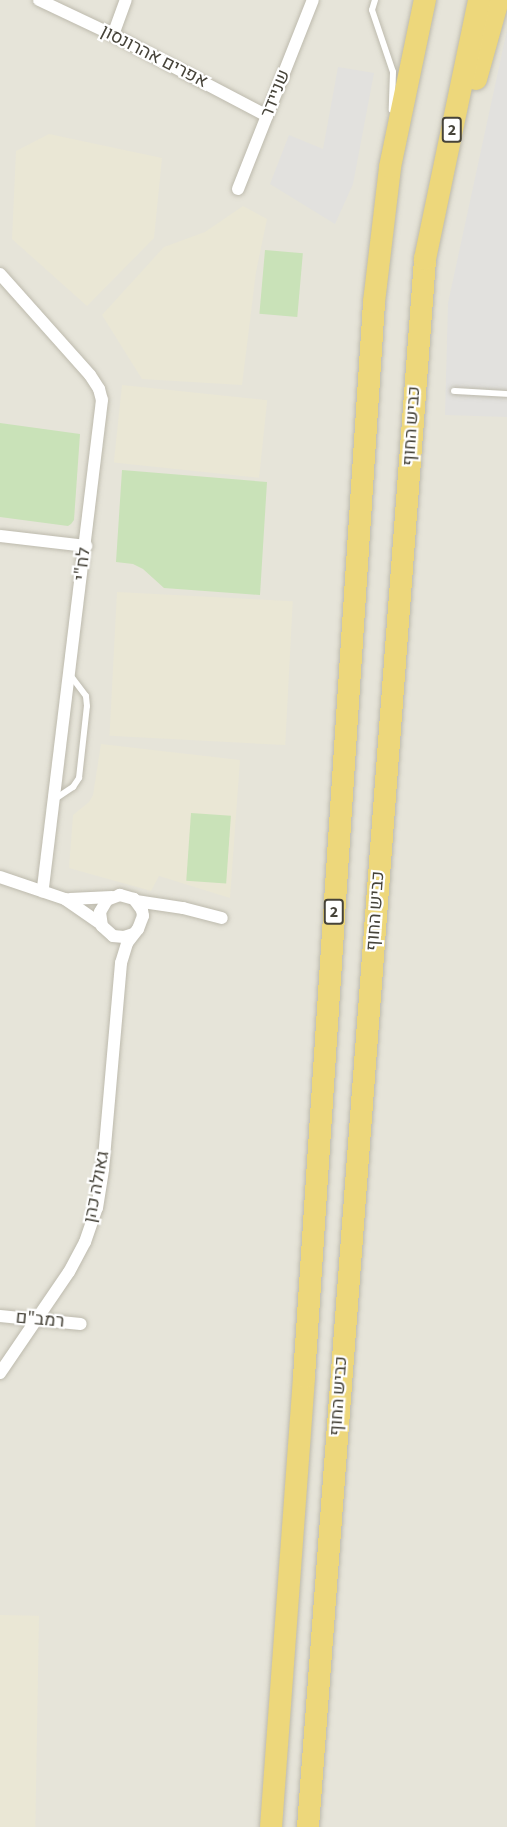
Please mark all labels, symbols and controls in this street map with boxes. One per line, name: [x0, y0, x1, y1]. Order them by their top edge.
street label: אפרים אהרונסון: [97, 21, 211, 93]
street label: שניידר: [257, 67, 295, 121]
road number: 2: [442, 117, 462, 143]
street label: כביש החוף: [398, 385, 426, 467]
street label: לח"י: [70, 546, 96, 582]
street label: כביש החוף: [362, 870, 390, 952]
road number: 2: [324, 899, 344, 925]
street label: גאולה כהן: [79, 1149, 115, 1225]
street label: רמב"ם: [15, 1307, 65, 1333]
street label: כביש החוף: [325, 1355, 353, 1437]

